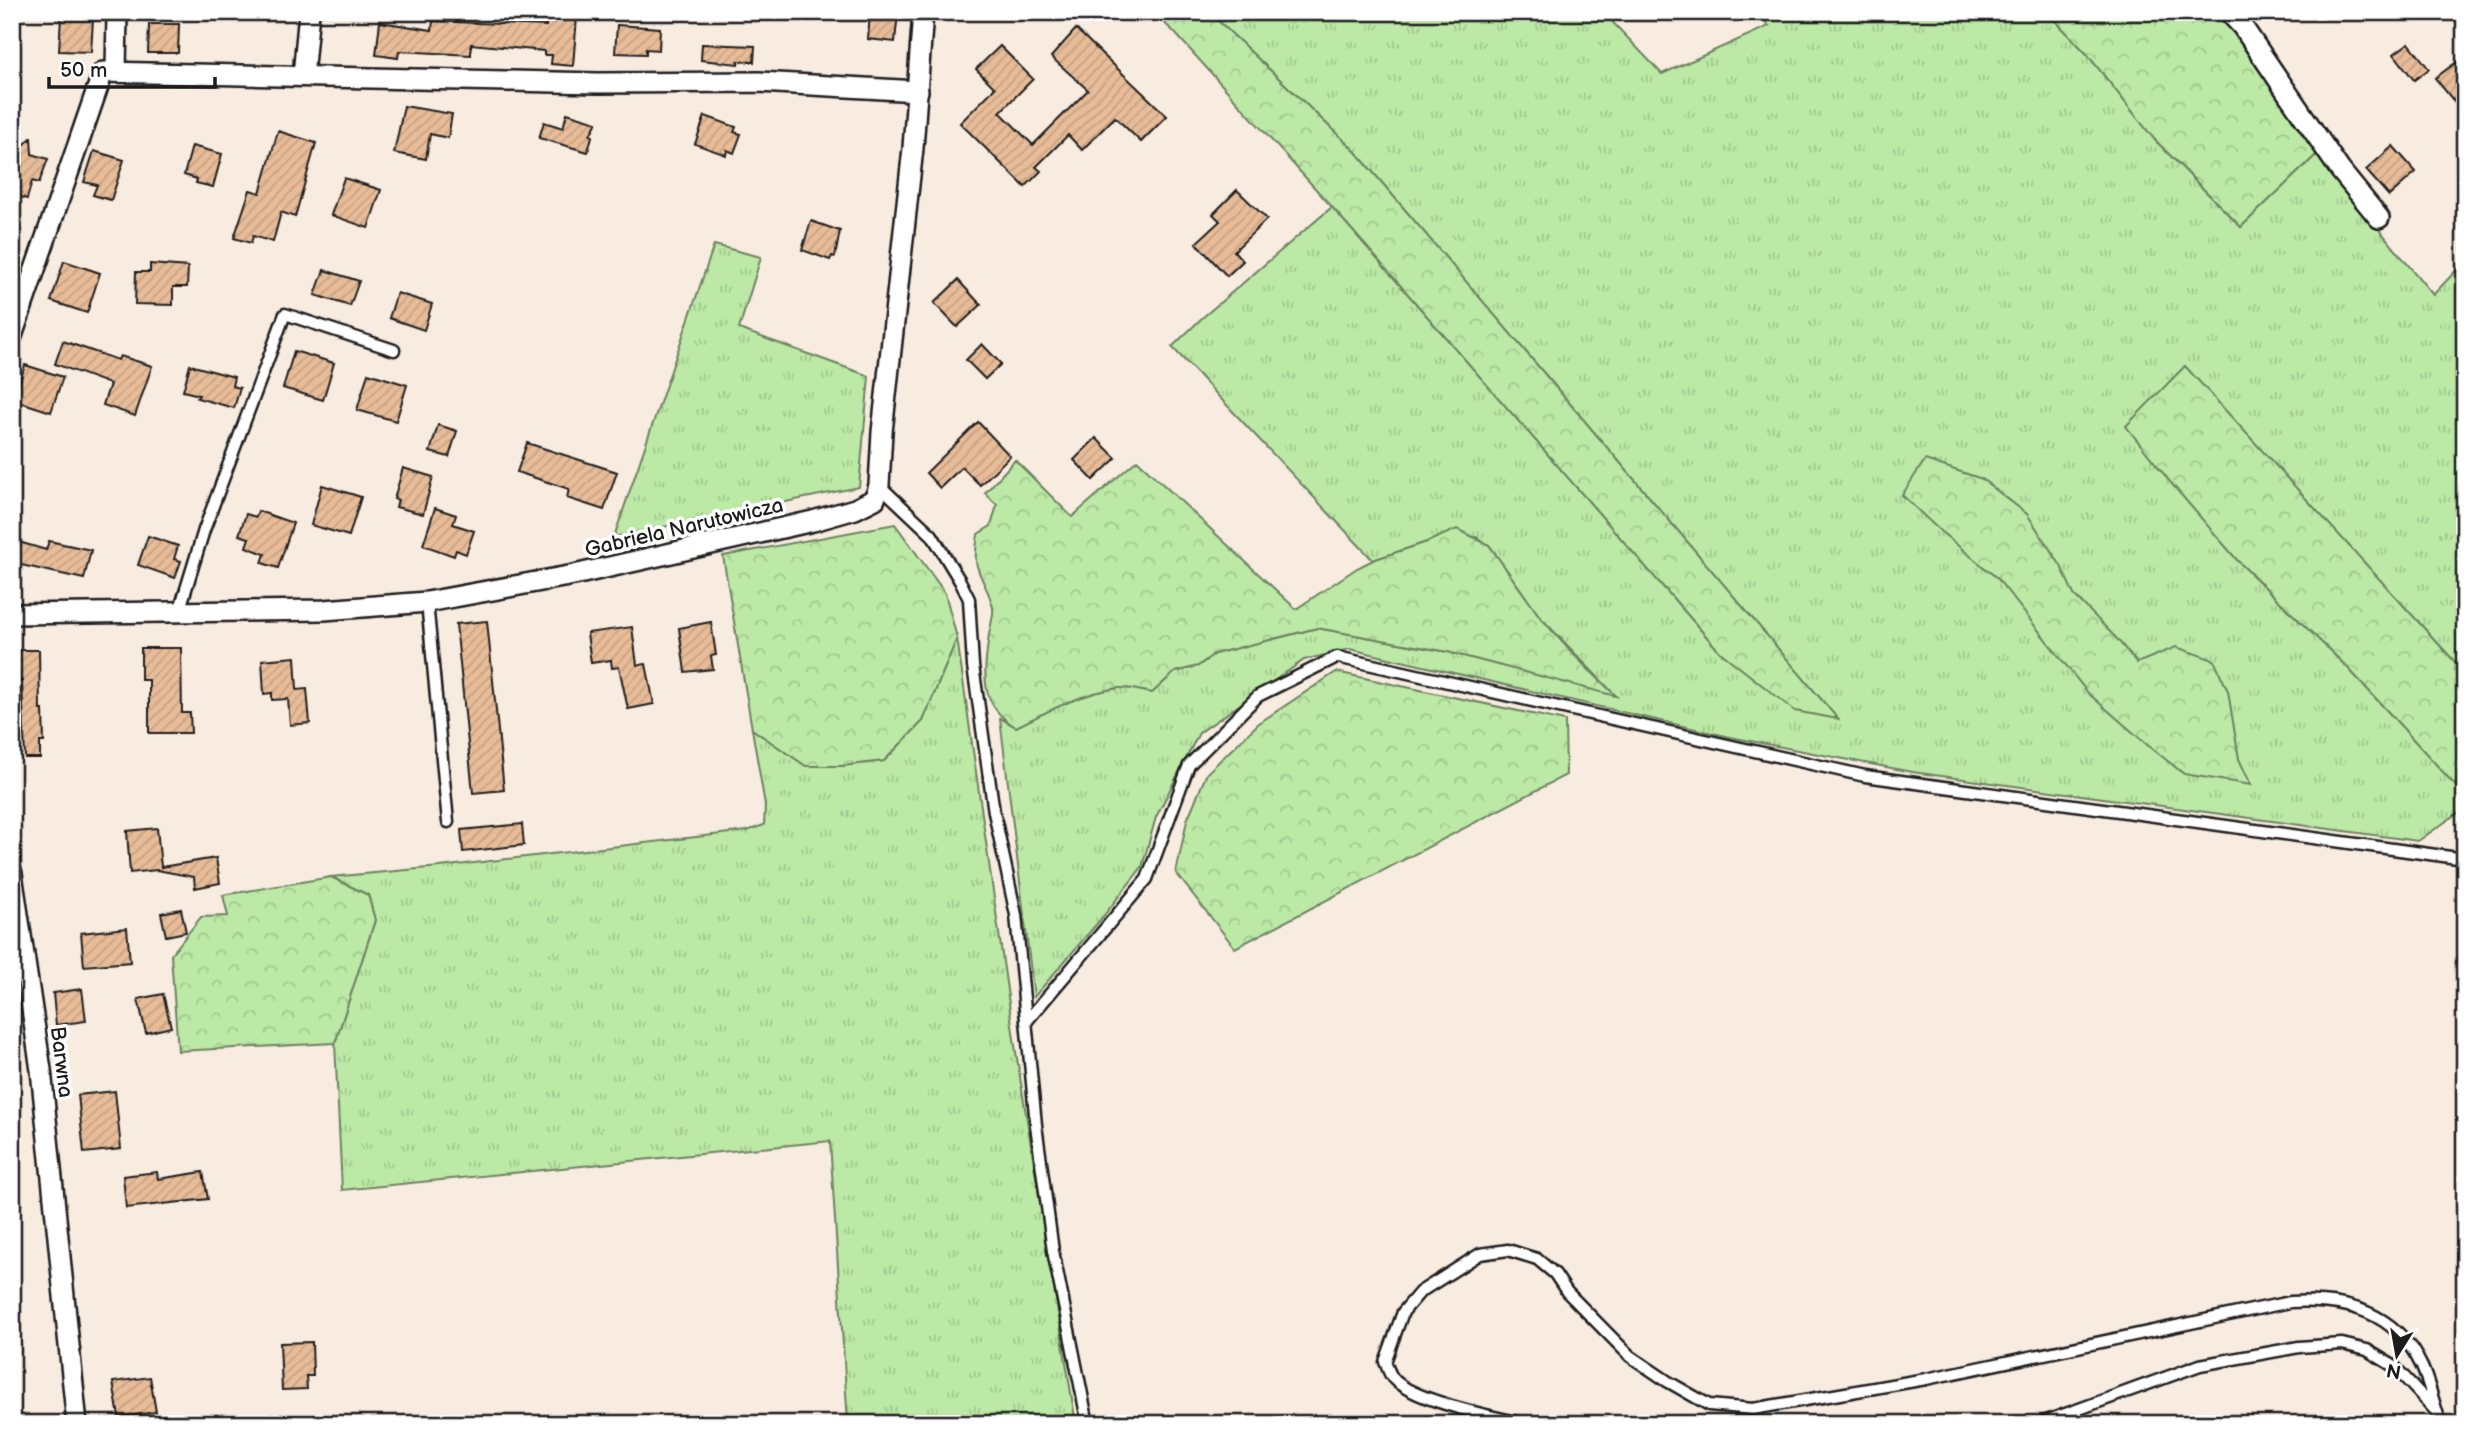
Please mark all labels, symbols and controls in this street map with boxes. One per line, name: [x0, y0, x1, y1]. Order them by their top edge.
scale bar: [49, 46, 215, 90]
text: 50 m: [60, 58, 107, 83]
street label: Gabriela Narutowicza: [582, 492, 786, 562]
street label: Barwna: [45, 1025, 78, 1099]
north arrow: [2362, 1320, 2432, 1390]
text: N: [2385, 1358, 2403, 1383]

